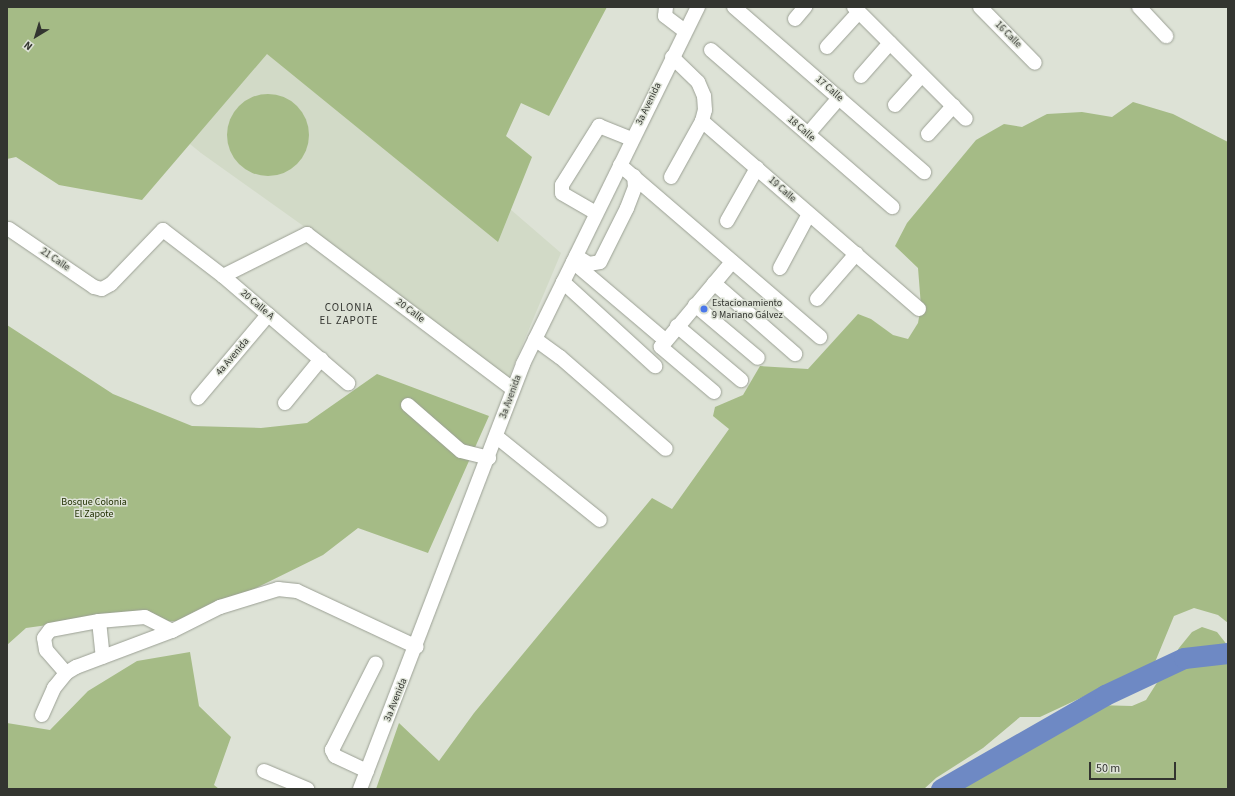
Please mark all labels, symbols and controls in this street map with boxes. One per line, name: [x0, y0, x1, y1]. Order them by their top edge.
north arrow: [16, 16, 56, 56]
street label: 16 Calle: [992, 19, 1024, 51]
text: N: [21, 38, 36, 54]
street label: 17 Calle: [813, 74, 845, 104]
street label: 3a Avenida: [634, 81, 664, 127]
street label: 18 Calle: [785, 114, 817, 144]
street label: 19 Calle: [766, 175, 798, 205]
street label: 21 Calle: [38, 246, 72, 274]
street label: 20 Calle A: [238, 287, 276, 323]
street label: 20 Calle: [393, 296, 427, 326]
place label: Estacionamiento 9 Mariano Gálvez: [712, 297, 783, 320]
district label: COLONIA EL ZAPOTE: [319, 302, 379, 328]
marker: Estacionamiento 9 Mariano Gálvez: [699, 304, 709, 314]
street label: 4a Avenida: [214, 336, 252, 378]
street label: 3a Avenida: [498, 374, 524, 420]
park label: Bosque Colonia El Zapote: [61, 496, 127, 520]
street label: 3a Avenida: [382, 677, 410, 723]
scale bar: [1091, 754, 1178, 780]
text: 50 m: [1096, 760, 1120, 777]

